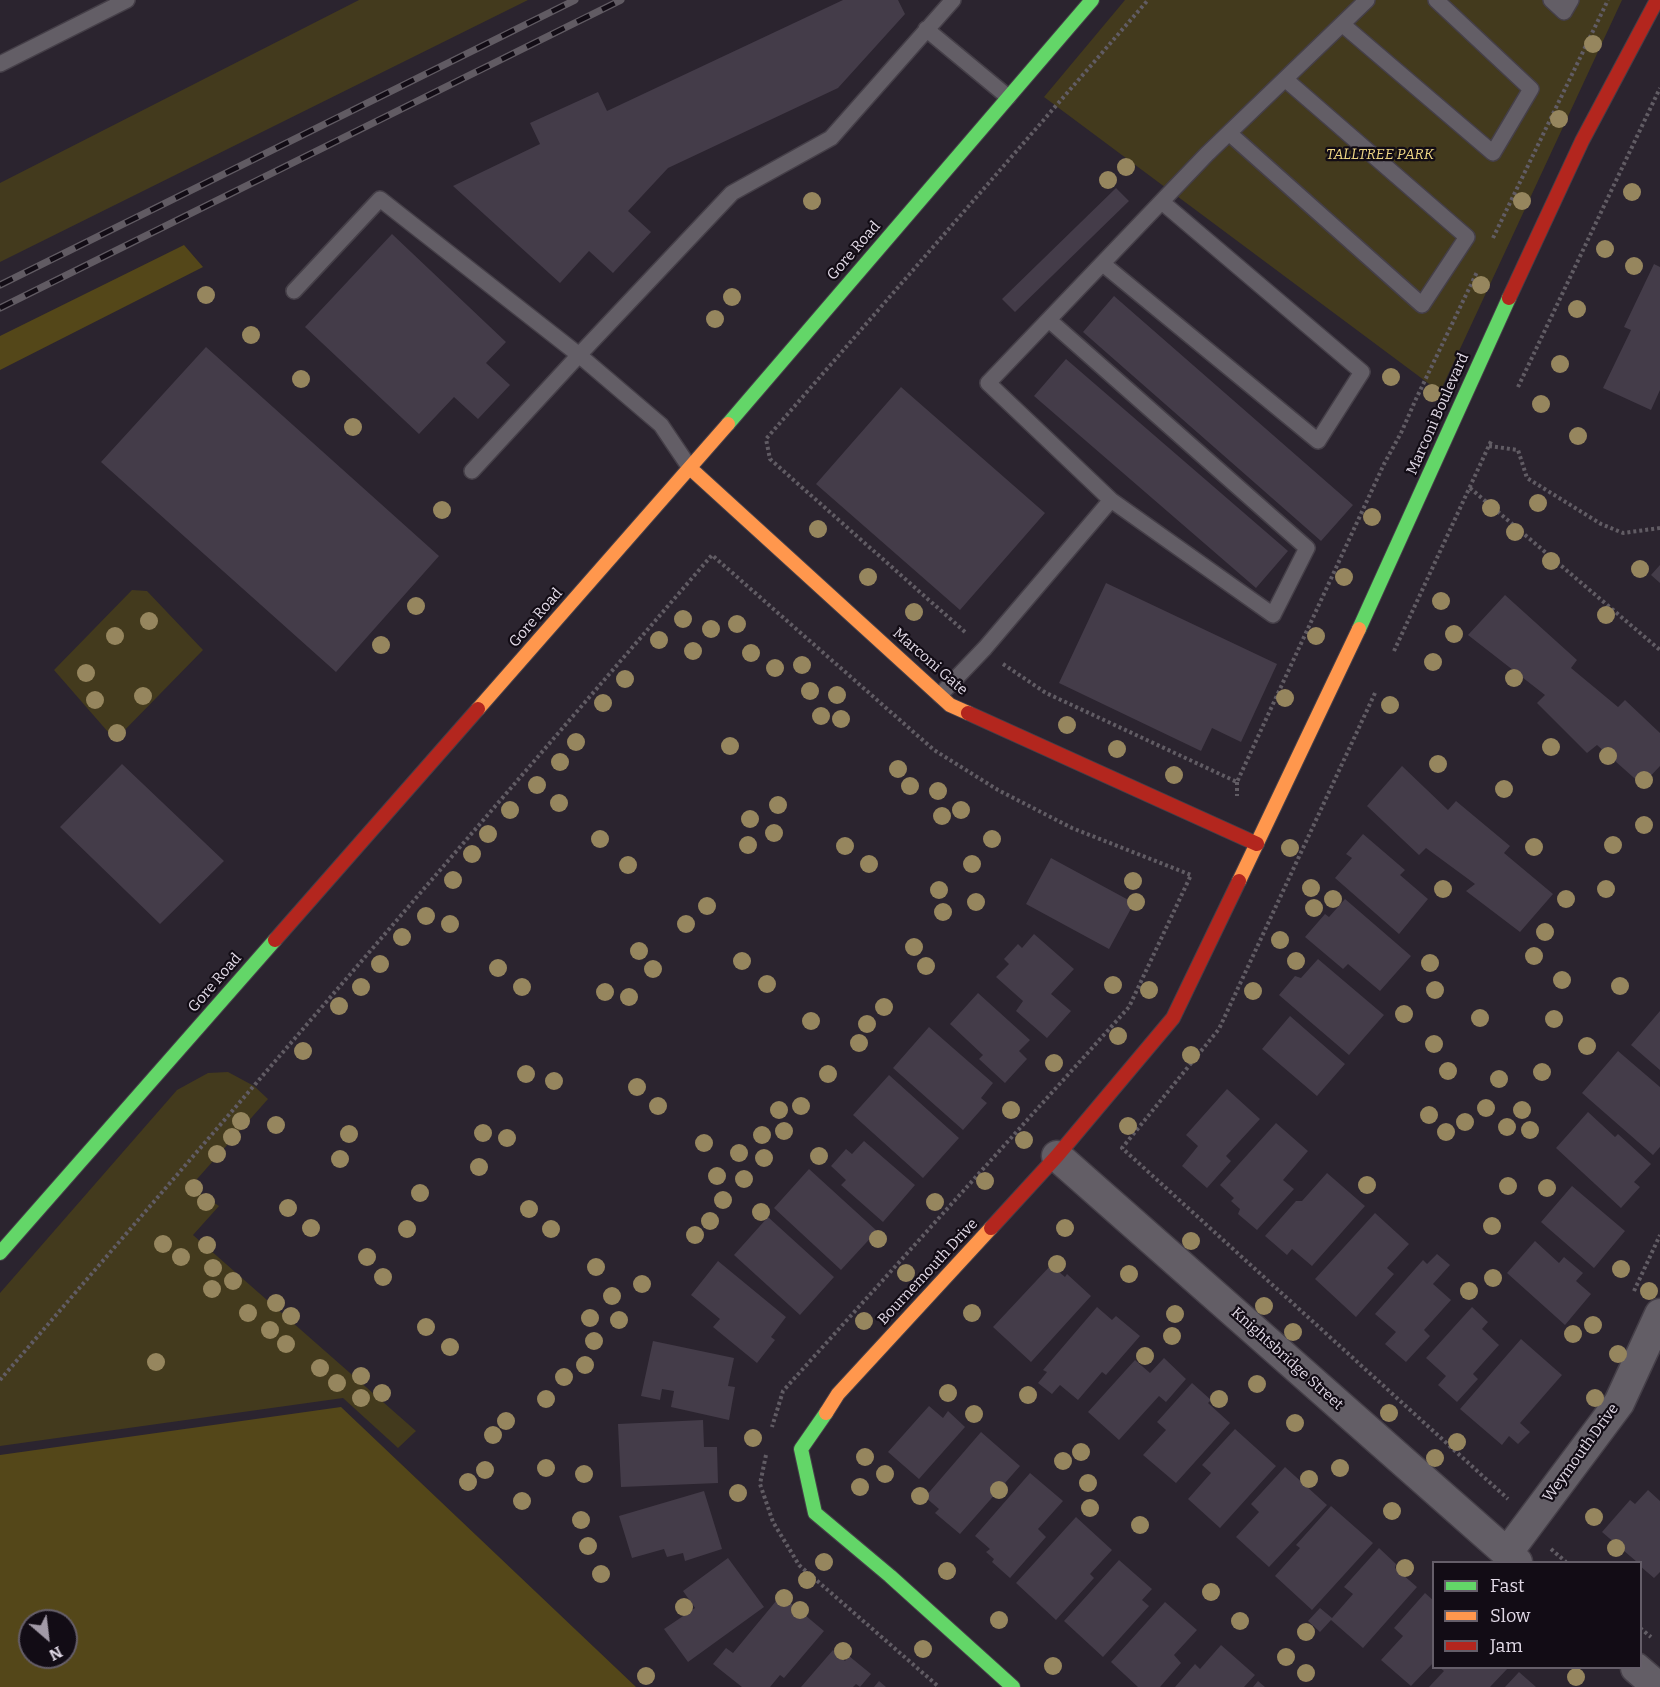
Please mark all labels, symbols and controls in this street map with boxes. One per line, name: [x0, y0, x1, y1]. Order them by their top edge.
park label: TALLTREE PARK: [1326, 146, 1434, 164]
street label: Gore Road: [823, 218, 885, 284]
street label: Marconi Boulevard: [1403, 350, 1473, 478]
street label: Gore Road: [505, 585, 567, 651]
street label: Marconi Gate: [889, 625, 971, 699]
street label: Gore Road: [184, 950, 246, 1016]
street label: Bournemouth Drive: [874, 1215, 982, 1329]
street label: Knightsbridge Street: [1227, 1304, 1347, 1414]
street label: Weymouth Drive: [1539, 1400, 1623, 1506]
legend: [1432, 1561, 1642, 1669]
text: Fast: [1490, 1575, 1525, 1597]
text: Slow: [1490, 1605, 1530, 1627]
north arrow: [18, 1609, 78, 1669]
text: Jam: [1490, 1635, 1523, 1657]
text: N: [46, 1642, 66, 1665]

